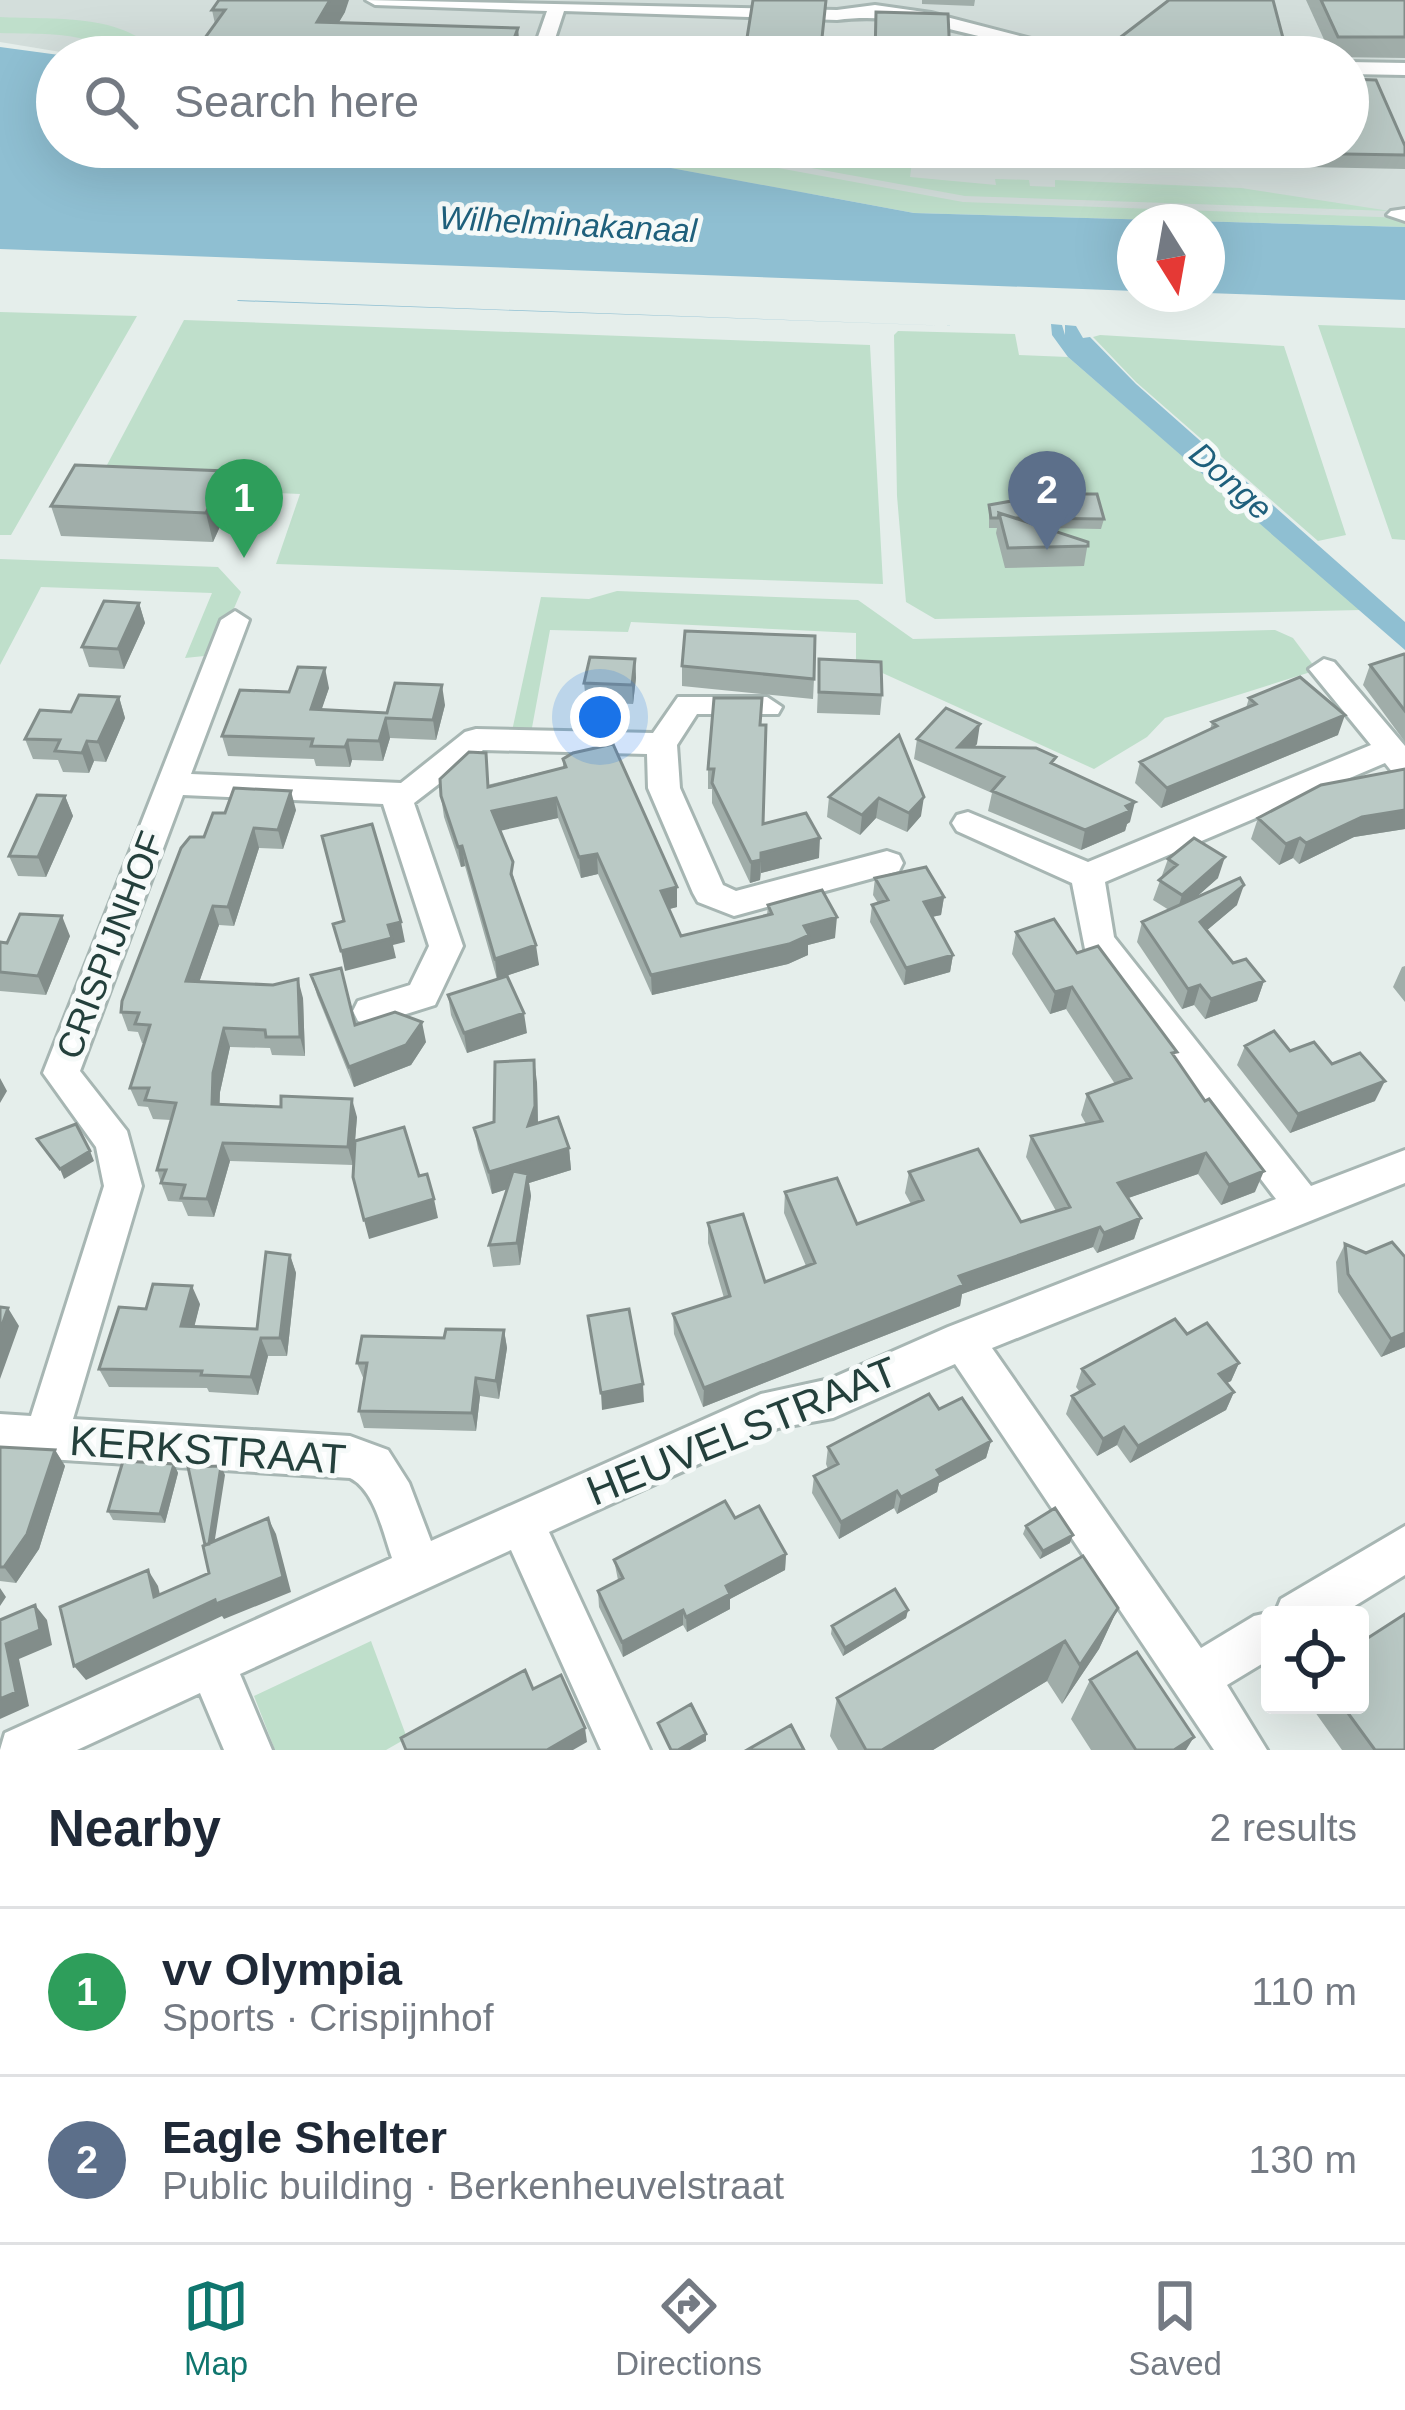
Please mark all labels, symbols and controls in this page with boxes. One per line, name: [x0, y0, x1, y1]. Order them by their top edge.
search box: [36, 36, 1369, 168]
icon: search: [78, 69, 144, 135]
text: Search here: [174, 76, 419, 127]
water label: Wilhelminakanaal: [438, 199, 700, 249]
north arrow: [1117, 204, 1225, 312]
water label: Donge: [1182, 435, 1280, 527]
pin: 2: [1008, 451, 1086, 550]
pin: 1: [205, 459, 283, 558]
your location: [570, 687, 630, 747]
street label: CRISPIJNHOF: [48, 826, 172, 1064]
street label: HEUVELSTRAAT: [580, 1347, 904, 1515]
street label: KERKSTRAAT: [68, 1417, 348, 1483]
map controls: [1261, 1606, 1369, 1714]
button: locate: [1261, 1606, 1369, 1714]
text: Nearby: [48, 1800, 221, 1857]
text: 2 results: [1210, 1806, 1357, 1849]
text: vv Olympia: [162, 1944, 402, 1995]
text: 1: [76, 1970, 98, 2013]
text: 110 m: [1252, 1970, 1357, 2013]
text: Sports · Crispijnhof: [162, 1996, 494, 2039]
text: Eagle Shelter: [162, 2112, 447, 2163]
text: 2: [76, 2138, 98, 2181]
text: 130 m: [1249, 2138, 1357, 2181]
text: Public building · Berkenheuvelstraat: [162, 2164, 784, 2207]
tab: Map: [183, 2273, 249, 2383]
tab: Directions: [615, 2273, 762, 2383]
tab: Saved: [1128, 2273, 1222, 2383]

